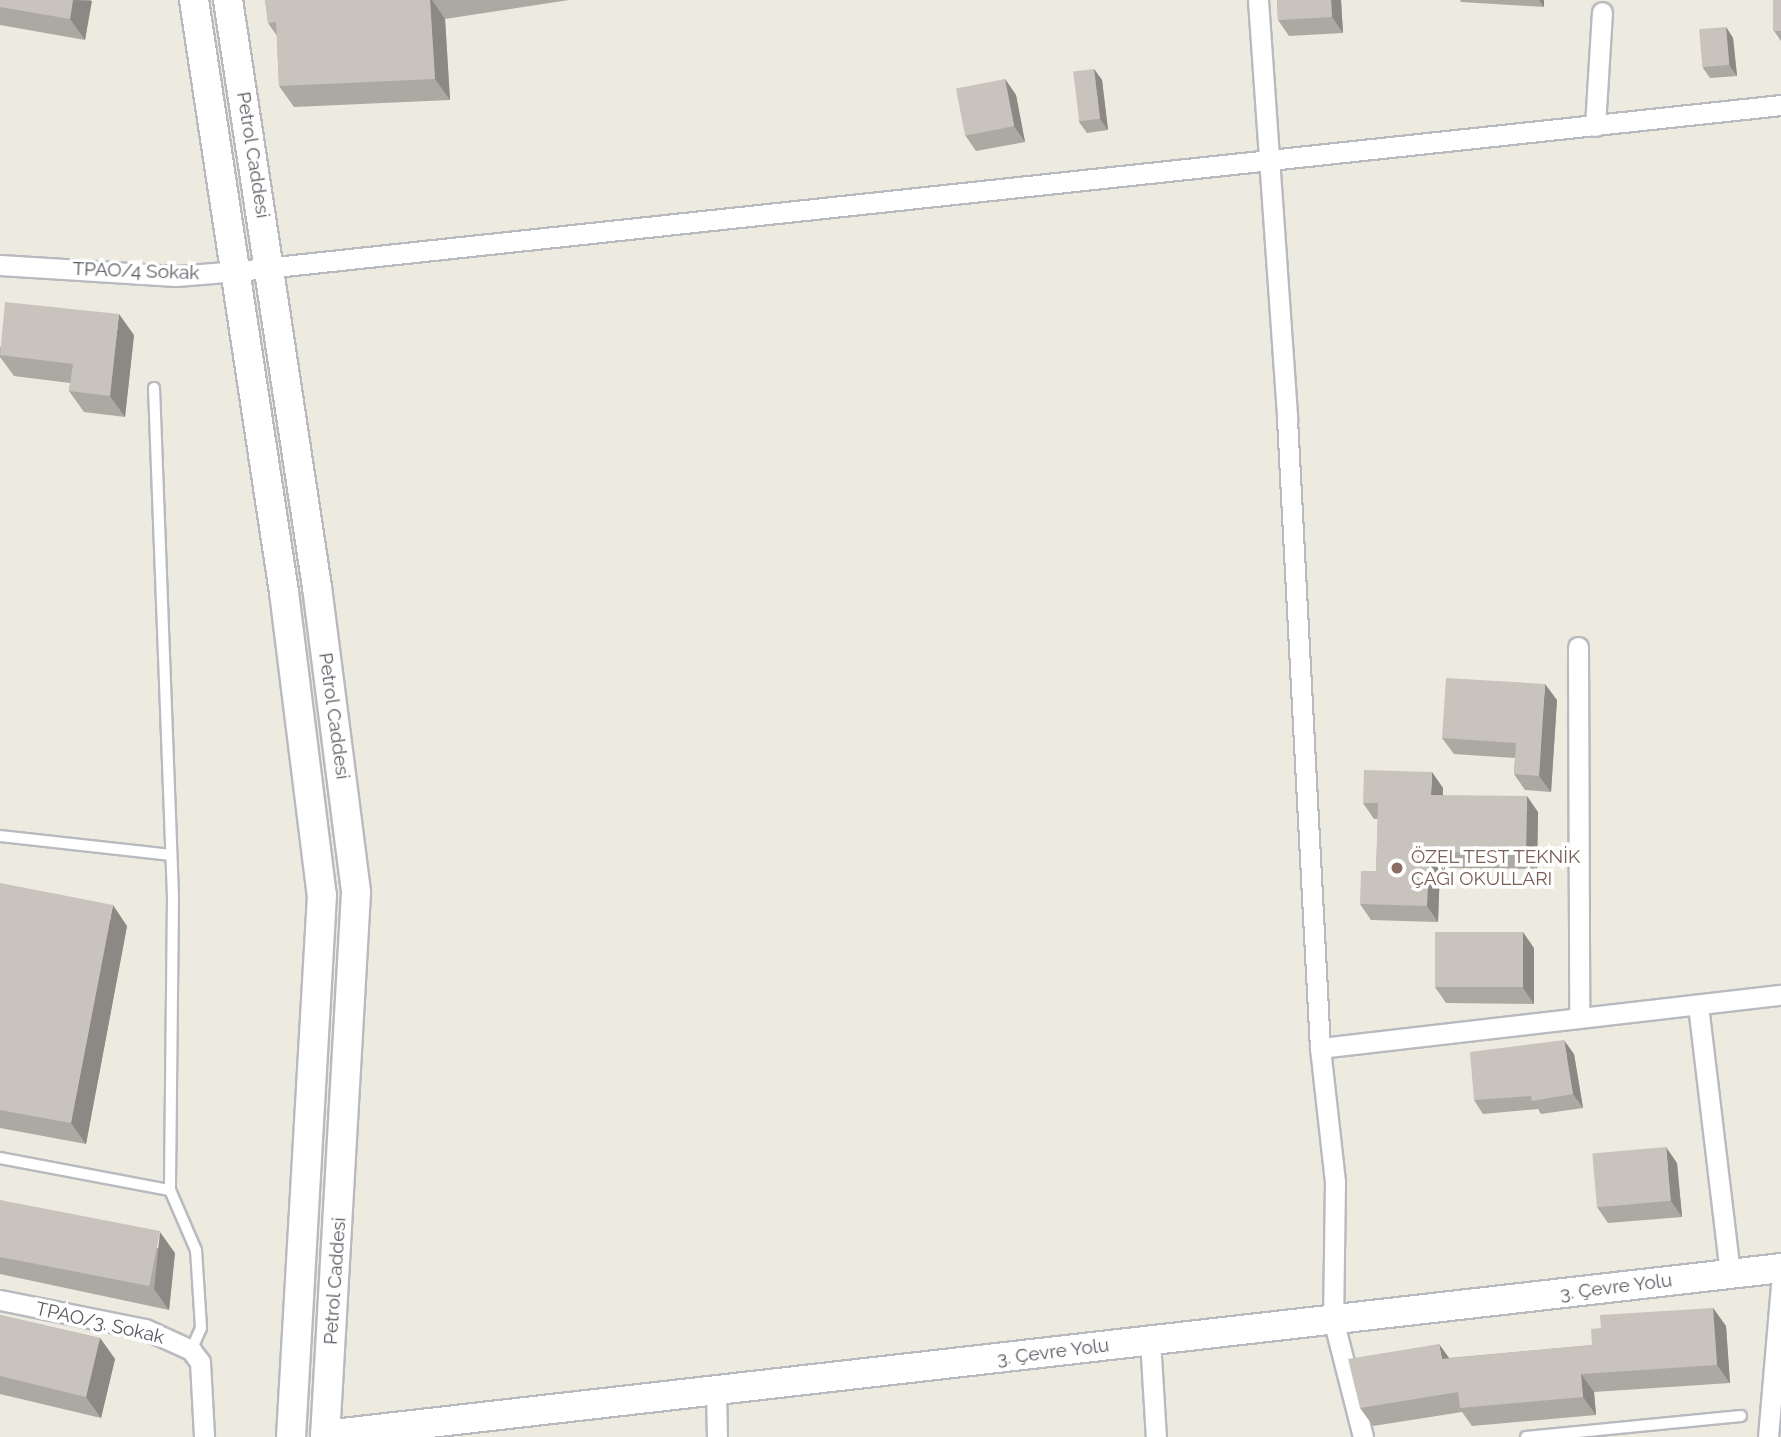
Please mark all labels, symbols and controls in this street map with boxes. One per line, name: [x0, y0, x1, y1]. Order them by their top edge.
street label: Petrol Caddesi: [232, 90, 274, 220]
street label: TPAO/4 Sokak: [72, 257, 200, 285]
street label: Petrol Caddesi: [314, 651, 354, 781]
place label: ÖZEL TEST TEKNİK ÇAĞI OKULLARI: [1411, 846, 1582, 890]
marker: ÖZEL TEST TEKNİK ÇAĞI OKULLARI: [1389, 860, 1405, 876]
street label: Petrol Caddesi: [319, 1216, 351, 1346]
street label: 3. Çevre Yolu: [1558, 1269, 1674, 1305]
street label: TPAO/3. Sokak: [33, 1297, 167, 1349]
street label: 3. Çevre Yolu: [995, 1334, 1111, 1370]

